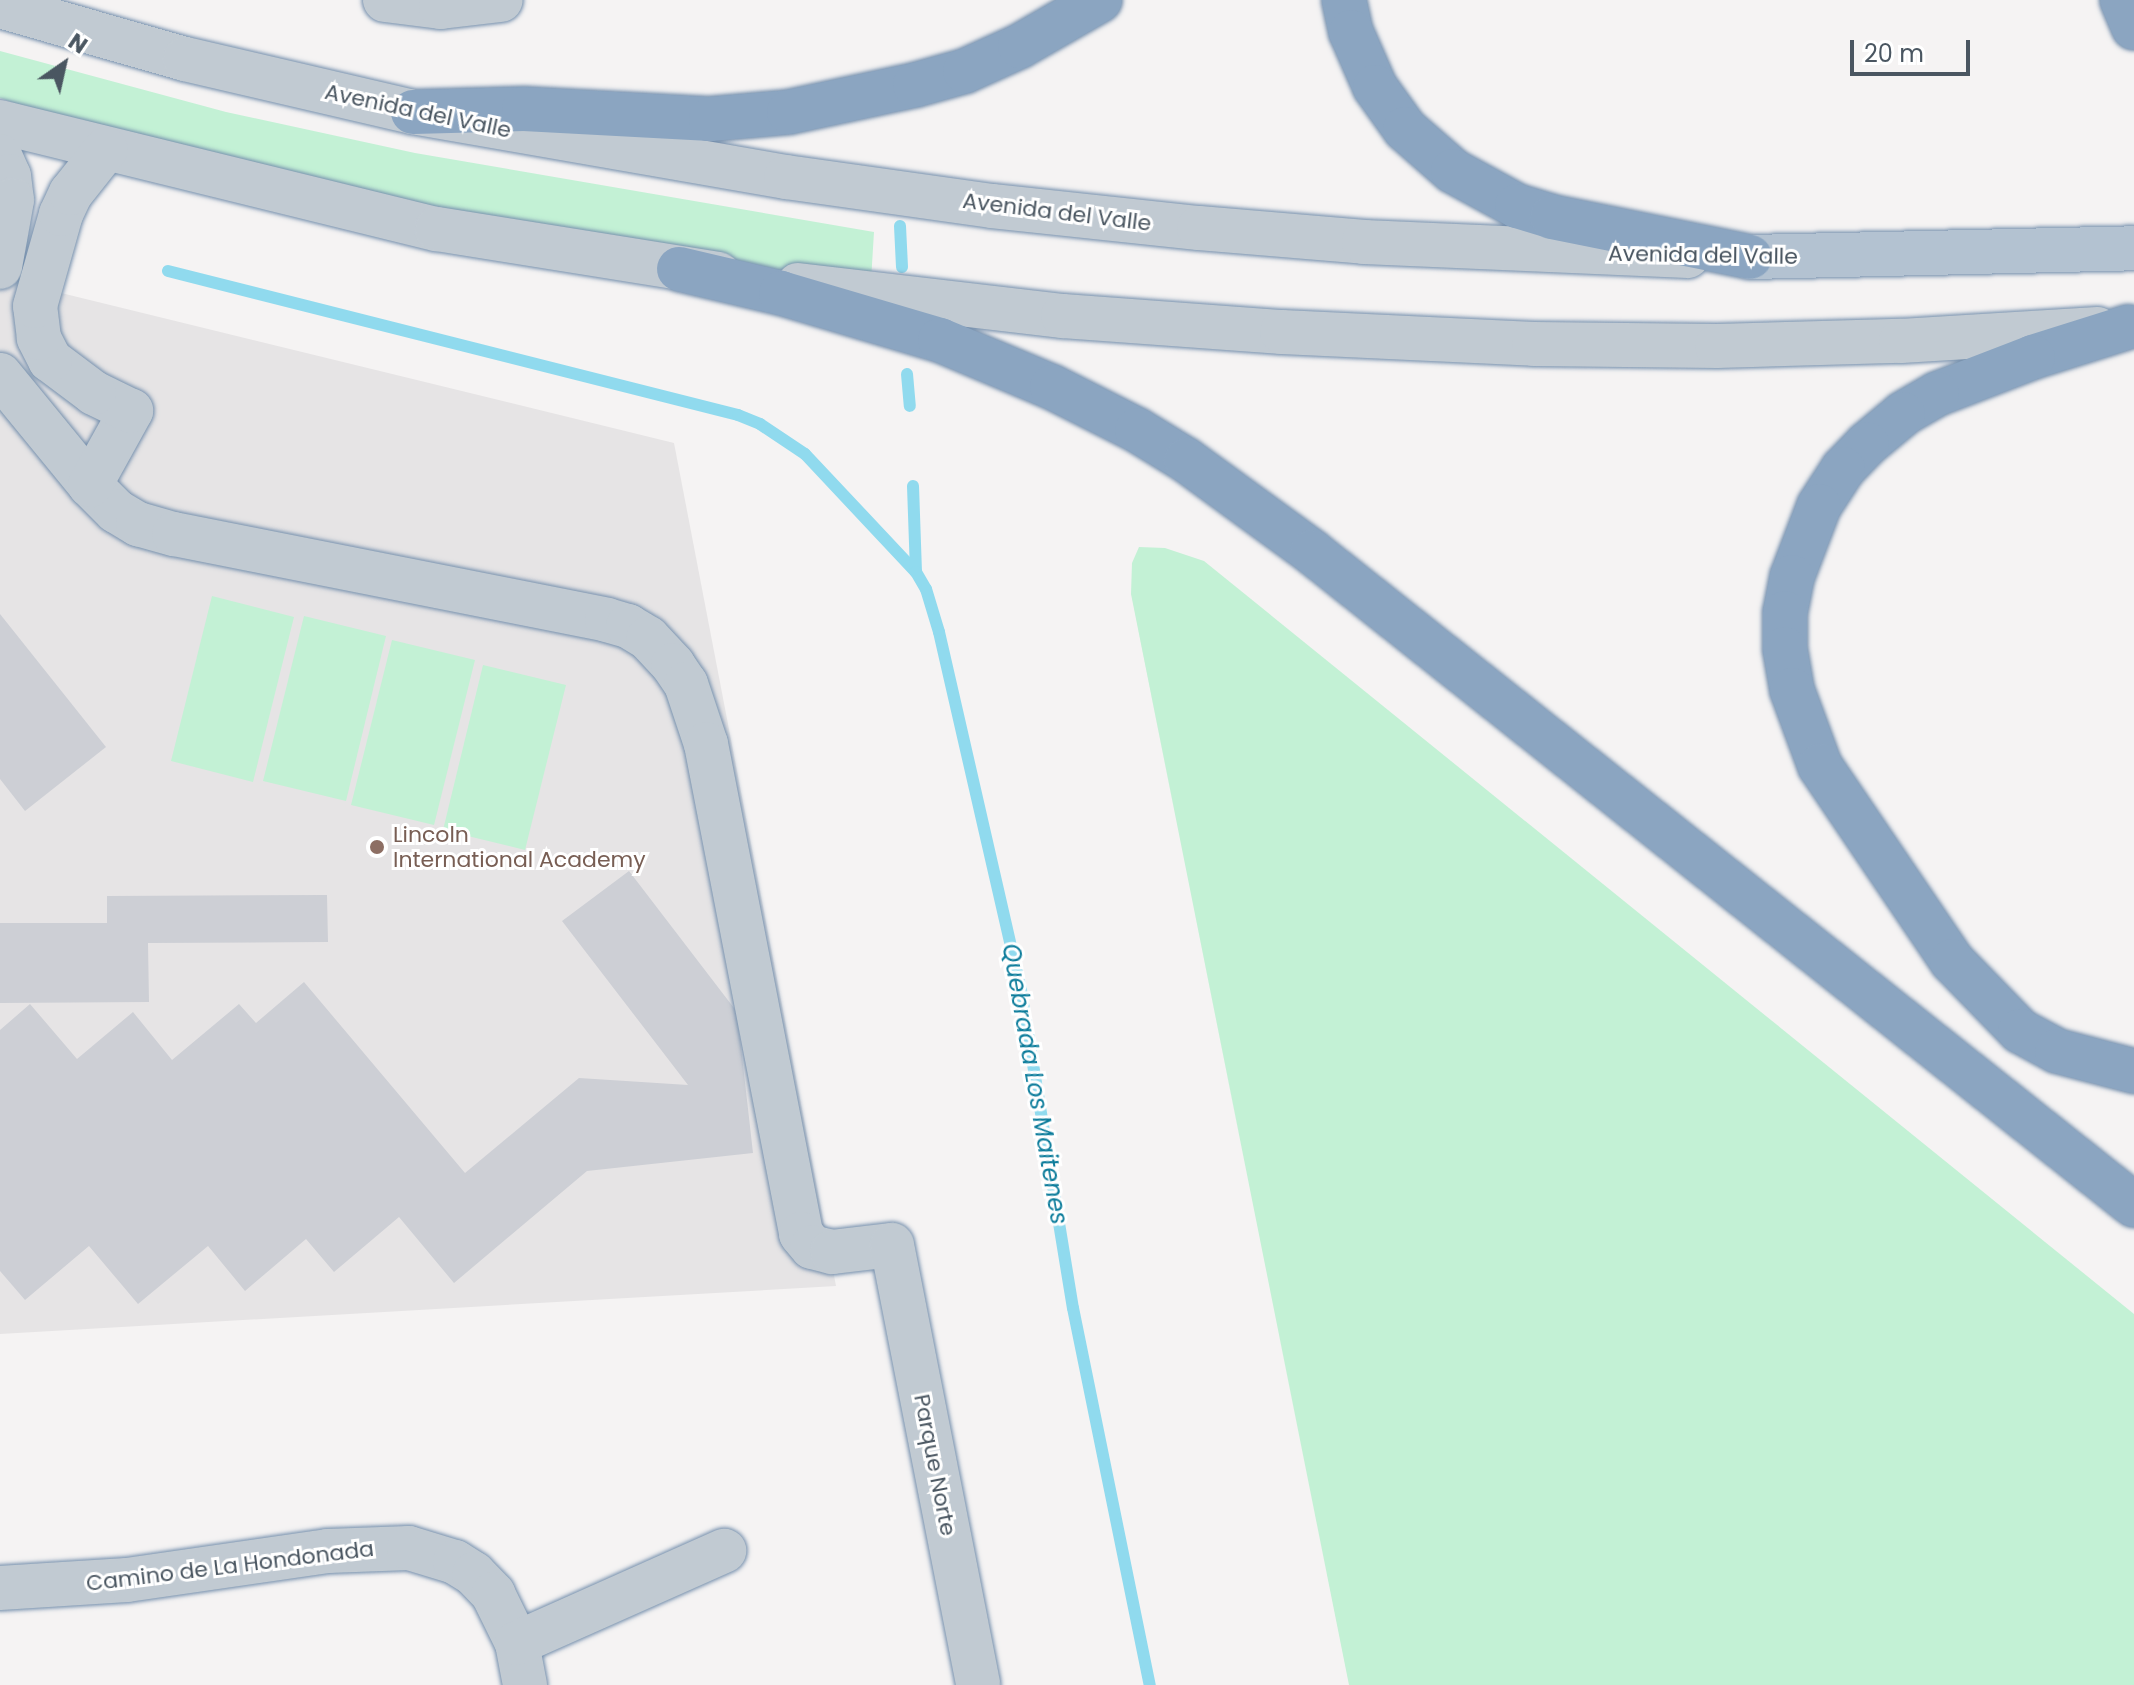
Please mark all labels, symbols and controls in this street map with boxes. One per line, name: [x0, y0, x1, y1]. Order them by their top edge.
north arrow: [24, 24, 104, 104]
scale bar: [1854, 24, 1974, 74]
text: N: [62, 26, 93, 61]
text: 20 m: [1864, 37, 1924, 70]
street label: Avenida del Valle: [322, 78, 514, 144]
street label: Avenida del Valle: [961, 187, 1153, 237]
street label: Avenida del Valle: [1608, 240, 1798, 270]
place label: Lincoln International Academy: [393, 821, 646, 872]
marker: Lincoln International Academy: [368, 838, 386, 856]
water label: Quebrada Los Maitenes: [996, 941, 1074, 1227]
street label: Parque Norte: [908, 1392, 962, 1538]
street label: Camino de La Hondonada: [85, 1535, 375, 1597]

